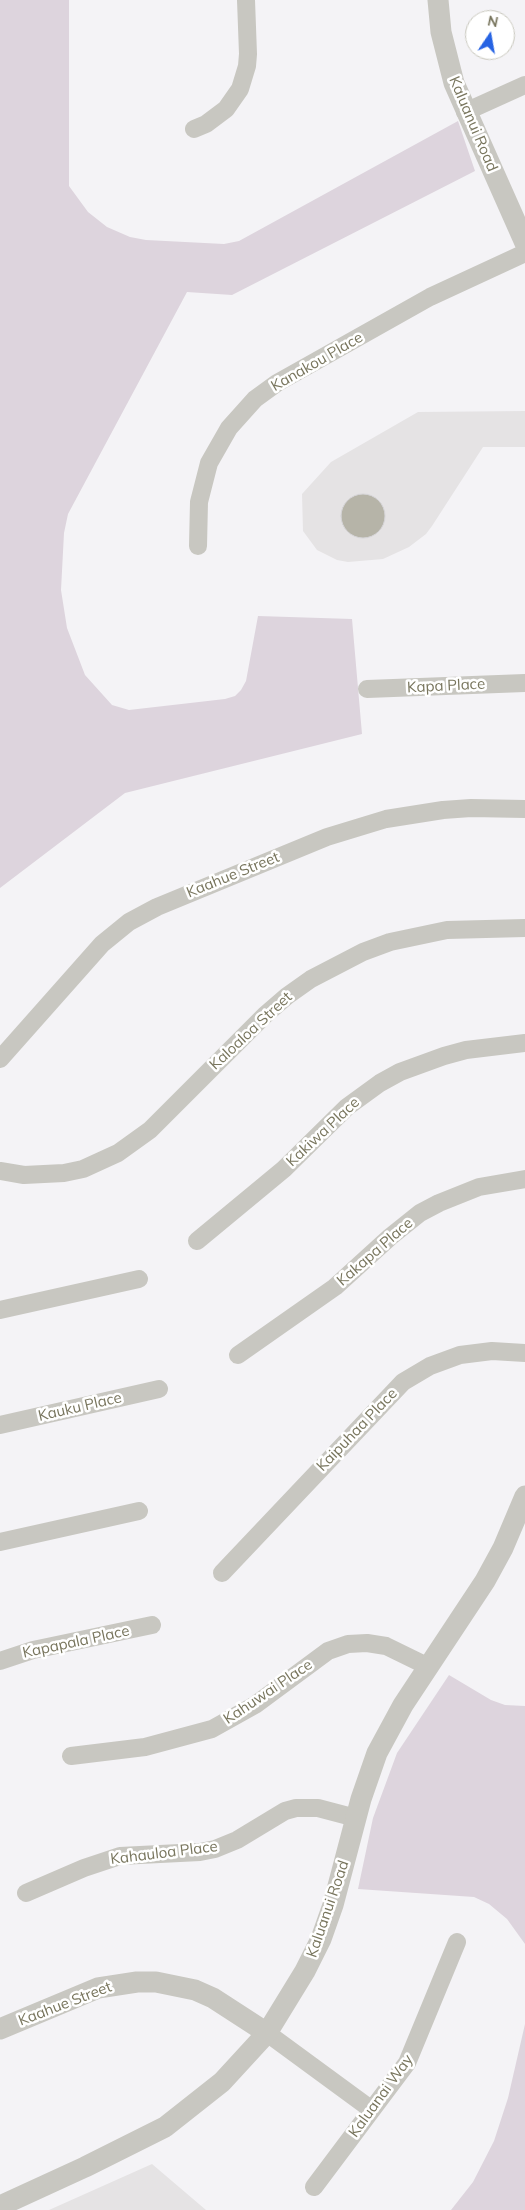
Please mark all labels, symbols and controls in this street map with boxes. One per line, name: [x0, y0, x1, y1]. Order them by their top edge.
north arrow: [465, 10, 515, 60]
text: N: [486, 11, 500, 31]
street label: Kaluanui Road: [445, 74, 501, 174]
street label: Kanakou Place: [268, 329, 366, 395]
street label: Kapa Place: [406, 675, 486, 697]
street label: Kaahue Street: [184, 848, 282, 902]
street label: Kaloaloa Street: [206, 988, 296, 1074]
street label: Kakiwa Place: [283, 1094, 363, 1170]
street label: Kakapa Place: [333, 1214, 417, 1290]
street label: Kaipuhaa Place: [313, 1385, 401, 1475]
street label: Kauku Place: [36, 1389, 124, 1425]
street label: Kapapala Place: [21, 1622, 131, 1662]
street label: Kahuwai Place: [220, 1656, 316, 1728]
street label: Kahauloa Place: [109, 1837, 219, 1869]
street label: Kaluanui Road: [303, 1858, 353, 1960]
street label: Kaahue Street: [16, 1978, 114, 2030]
street label: Kaluanai Way: [345, 2051, 417, 2141]

